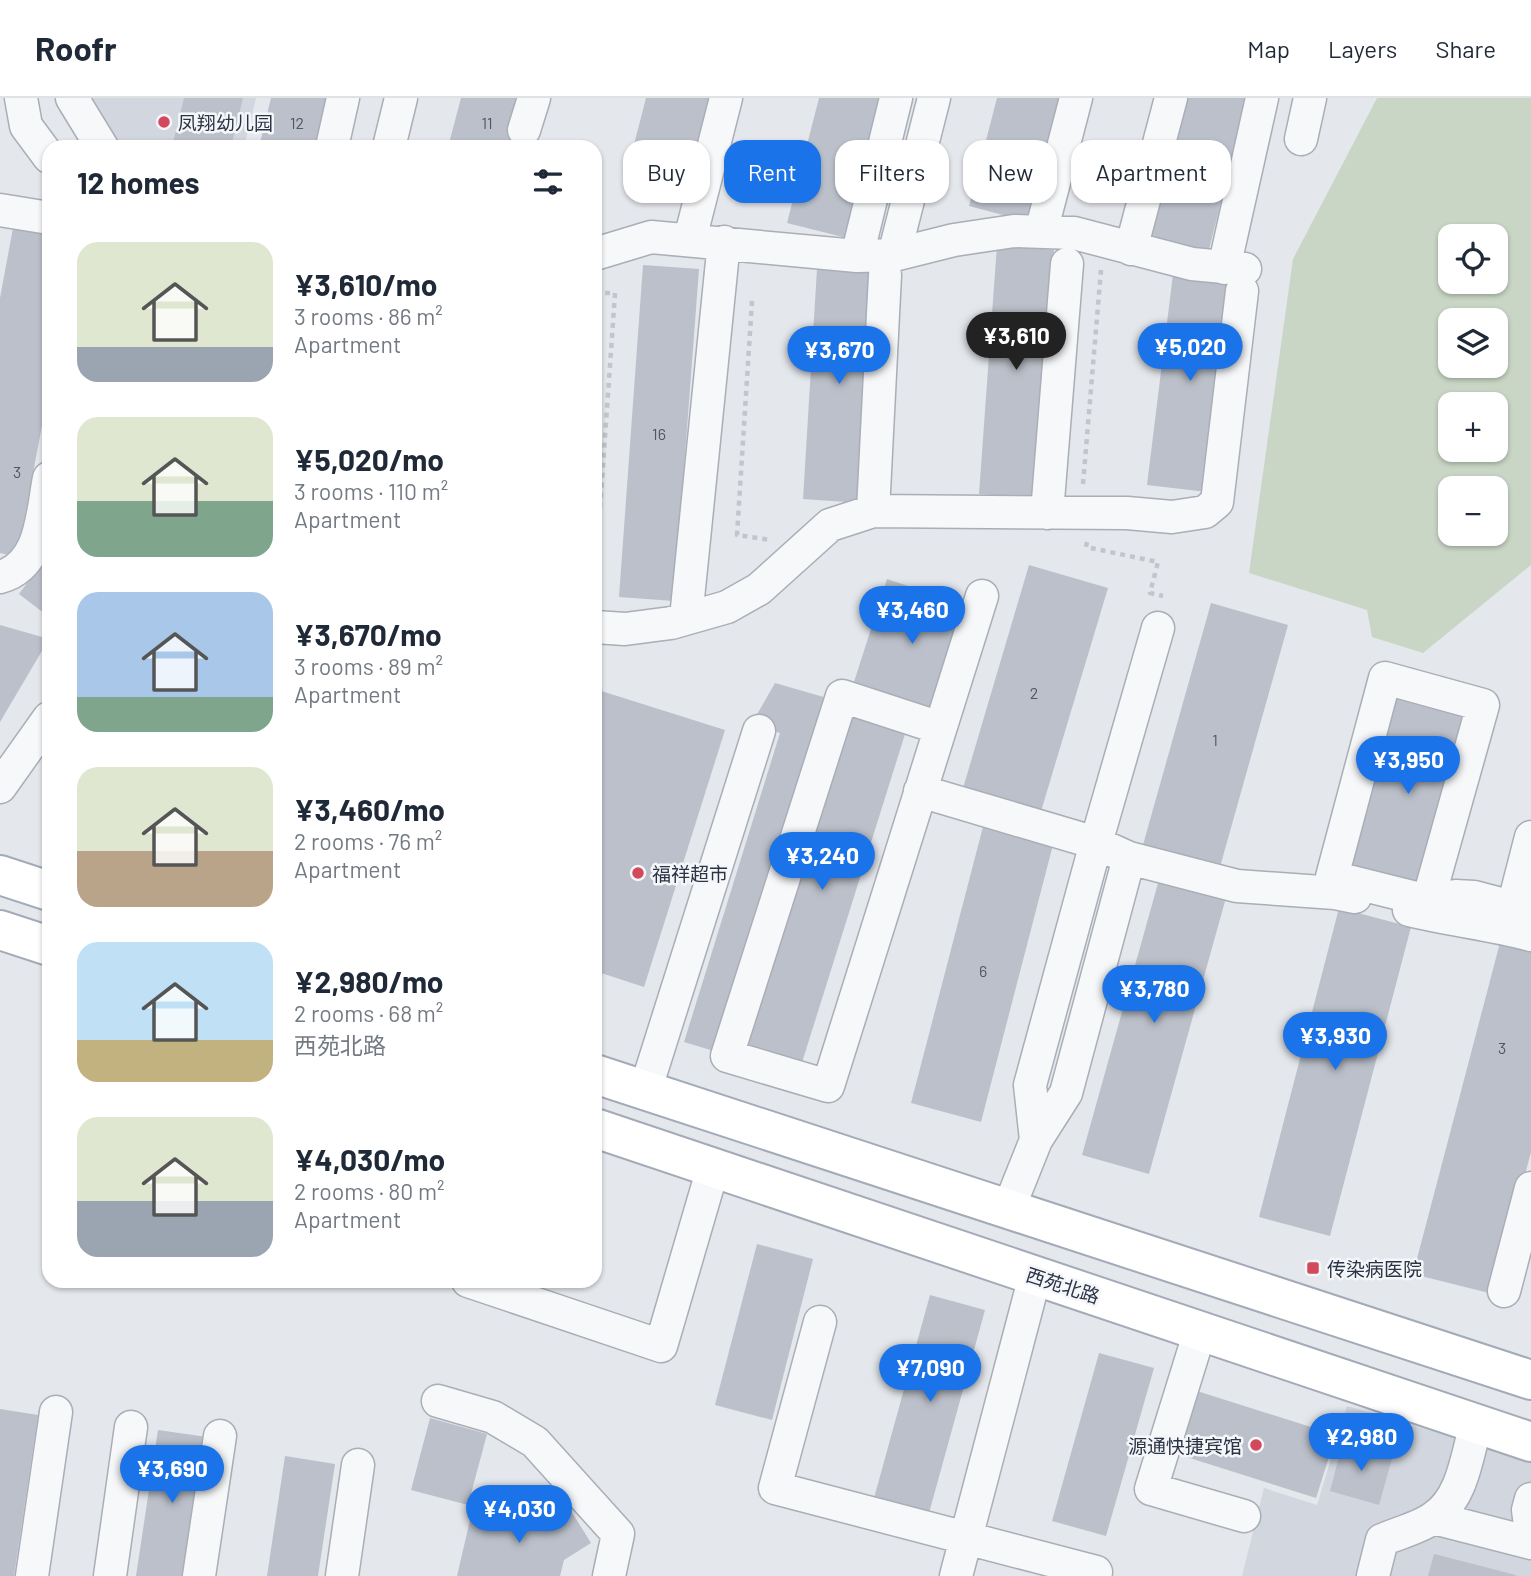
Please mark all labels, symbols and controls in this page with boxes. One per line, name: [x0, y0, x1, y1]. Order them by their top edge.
text: Roofr: [35, 28, 117, 68]
text: Map: [1247, 34, 1290, 63]
text: Layers: [1328, 34, 1397, 63]
text: Share: [1435, 34, 1496, 63]
place label: 凤翔幼儿园: [178, 111, 273, 134]
house number: 12: [290, 113, 304, 132]
house number: 11: [481, 113, 493, 132]
marker: 凤翔幼儿园: [156, 114, 172, 130]
chip: Buy: [623, 140, 710, 203]
chip: Rent: [724, 140, 821, 203]
chip: Filters: [835, 140, 949, 203]
chip: New: [963, 140, 1057, 203]
chip: Apartment: [1071, 140, 1231, 203]
icon: filters: [529, 163, 567, 201]
text: 12 homes: [77, 164, 200, 200]
map controls: [1438, 224, 1508, 546]
button: locate: [1438, 224, 1508, 294]
text: ¥3,610/mo: [294, 266, 437, 302]
icon: home: [133, 270, 217, 354]
text: 3 rooms · 86 m²: [294, 302, 443, 330]
button: layers: [1438, 308, 1508, 378]
pin: ¥3,610: [959, 313, 1073, 372]
text: ¥3,610: [982, 321, 1050, 349]
pin: ¥5,020: [1133, 324, 1247, 383]
pin: ¥3,670: [782, 327, 896, 386]
text: Apartment: [294, 330, 401, 358]
text: ¥5,020: [1154, 332, 1226, 360]
text: ¥3,670: [803, 335, 875, 363]
button: +: [1438, 392, 1508, 462]
house number: 16: [652, 424, 666, 443]
text: ¥5,020/mo: [294, 441, 444, 477]
icon: home: [133, 445, 217, 529]
house number: 3: [13, 462, 21, 481]
button: −: [1438, 476, 1508, 546]
text: 3 rooms · 110 m²: [294, 477, 448, 505]
text: Apartment: [294, 505, 401, 533]
pin: ¥3,460: [855, 587, 969, 646]
text: ¥3,460: [875, 595, 949, 623]
text: ¥3,670/mo: [294, 616, 442, 652]
icon: home: [133, 620, 217, 704]
text: 3 rooms · 89 m²: [294, 652, 443, 680]
text: Apartment: [294, 680, 401, 708]
house number: 2: [1030, 683, 1038, 702]
house number: 1: [1212, 730, 1218, 749]
pin: ¥3,950: [1351, 736, 1465, 796]
text: ¥3,950: [1372, 745, 1444, 773]
text: ¥3,460/mo: [294, 791, 445, 827]
icon: home: [133, 795, 217, 879]
text: 2 rooms · 76 m²: [294, 827, 442, 855]
pin: ¥3,240: [765, 832, 879, 892]
text: ¥3,240: [785, 841, 859, 869]
text: Apartment: [294, 855, 401, 883]
place label: 福祥超市: [652, 862, 728, 885]
marker: 福祥超市: [630, 865, 646, 881]
house number: 6: [979, 961, 987, 980]
text: ¥2,980/mo: [294, 963, 444, 999]
pin: ¥3,780: [1097, 965, 1211, 1025]
icon: home: [133, 970, 217, 1054]
text: ¥3,780: [1118, 974, 1190, 1002]
text: 2 rooms · 68 m²: [294, 999, 443, 1027]
pin: ¥3,930: [1278, 1012, 1392, 1072]
text: ¥3,930: [1299, 1021, 1371, 1049]
text: 西苑北路: [294, 1031, 386, 1059]
house number: 3: [1498, 1038, 1506, 1057]
text: ¥4,030/mo: [294, 1141, 445, 1177]
icon: home: [133, 1145, 217, 1229]
text: 2 rooms · 80 m²: [294, 1177, 444, 1205]
text: Apartment: [294, 1205, 401, 1233]
place label: 传染病医院: [1327, 1257, 1422, 1280]
marker: 传染病医院: [1305, 1260, 1321, 1276]
street label: 西苑北路: [1023, 1262, 1103, 1308]
pin: ¥7,090: [873, 1344, 987, 1404]
text: ¥7,090: [895, 1353, 965, 1381]
pin: ¥2,980: [1304, 1414, 1418, 1473]
text: ¥2,980: [1325, 1422, 1397, 1450]
place label: 源通快捷宾馆: [1128, 1434, 1242, 1457]
marker: 源通快捷宾馆: [1248, 1437, 1264, 1453]
pin: ¥3,690: [115, 1446, 229, 1505]
text: ¥3,690: [136, 1454, 208, 1482]
pin: ¥4,030: [462, 1486, 576, 1545]
text: ¥4,030: [482, 1494, 556, 1522]

